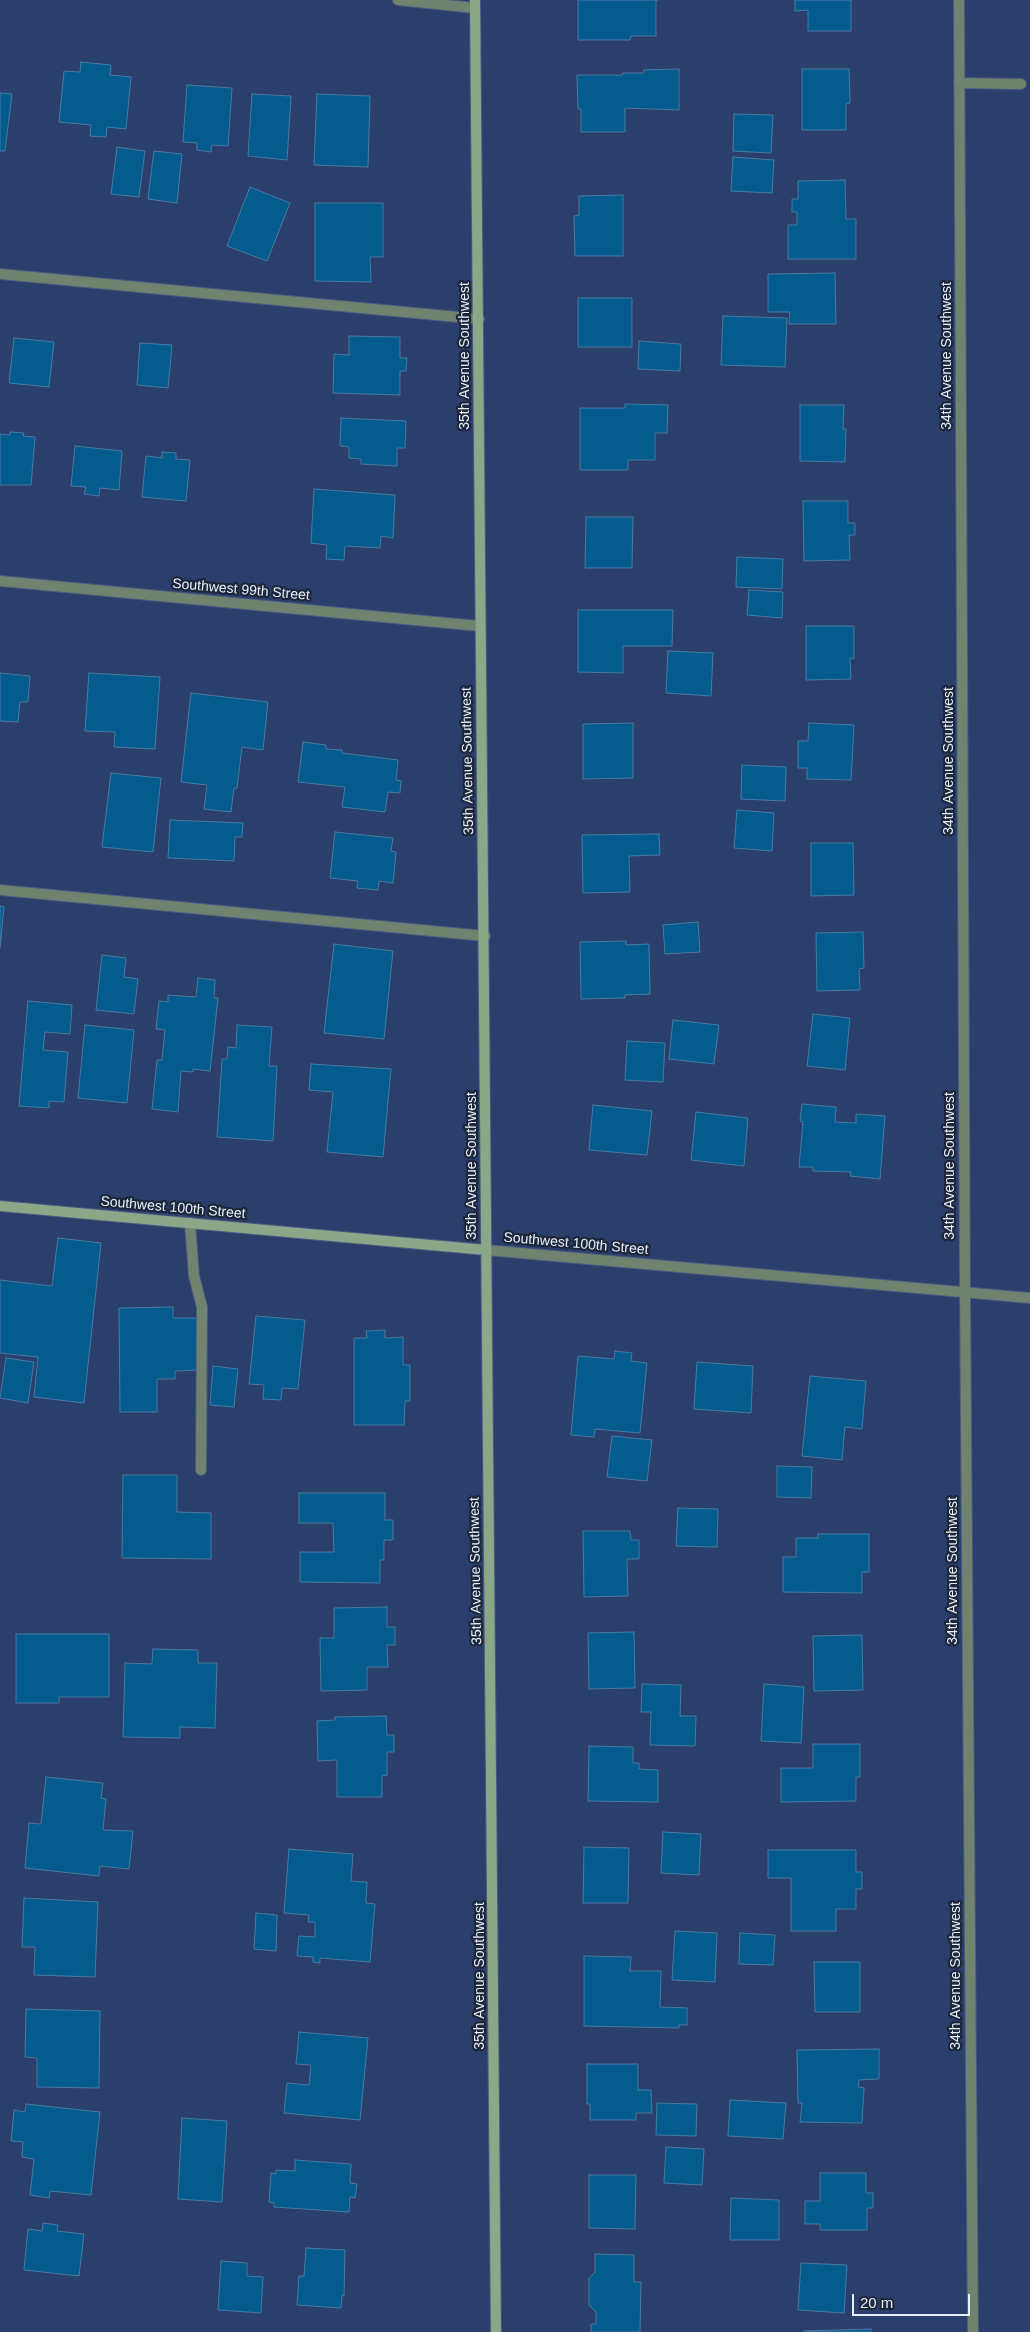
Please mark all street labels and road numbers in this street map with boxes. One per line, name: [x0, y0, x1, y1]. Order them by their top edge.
street label: 35th Avenue Southwest: [457, 282, 473, 430]
street label: 34th Avenue Southwest: [939, 282, 955, 430]
street label: Southwest 99th Street: [172, 576, 310, 604]
street label: 35th Avenue Southwest: [458, 687, 478, 835]
street label: 34th Avenue Southwest: [941, 687, 957, 835]
street label: 35th Avenue Southwest: [464, 1092, 480, 1240]
street label: 34th Avenue Southwest: [942, 1092, 958, 1240]
street label: Southwest 100th Street: [100, 1193, 246, 1223]
street label: Southwest 100th Street: [503, 1229, 649, 1259]
street label: 35th Avenue Southwest: [466, 1497, 486, 1645]
street label: 34th Avenue Southwest: [945, 1497, 961, 1645]
street label: 35th Avenue Southwest: [472, 1902, 488, 2050]
street label: 34th Avenue Southwest: [948, 1902, 964, 2050]

